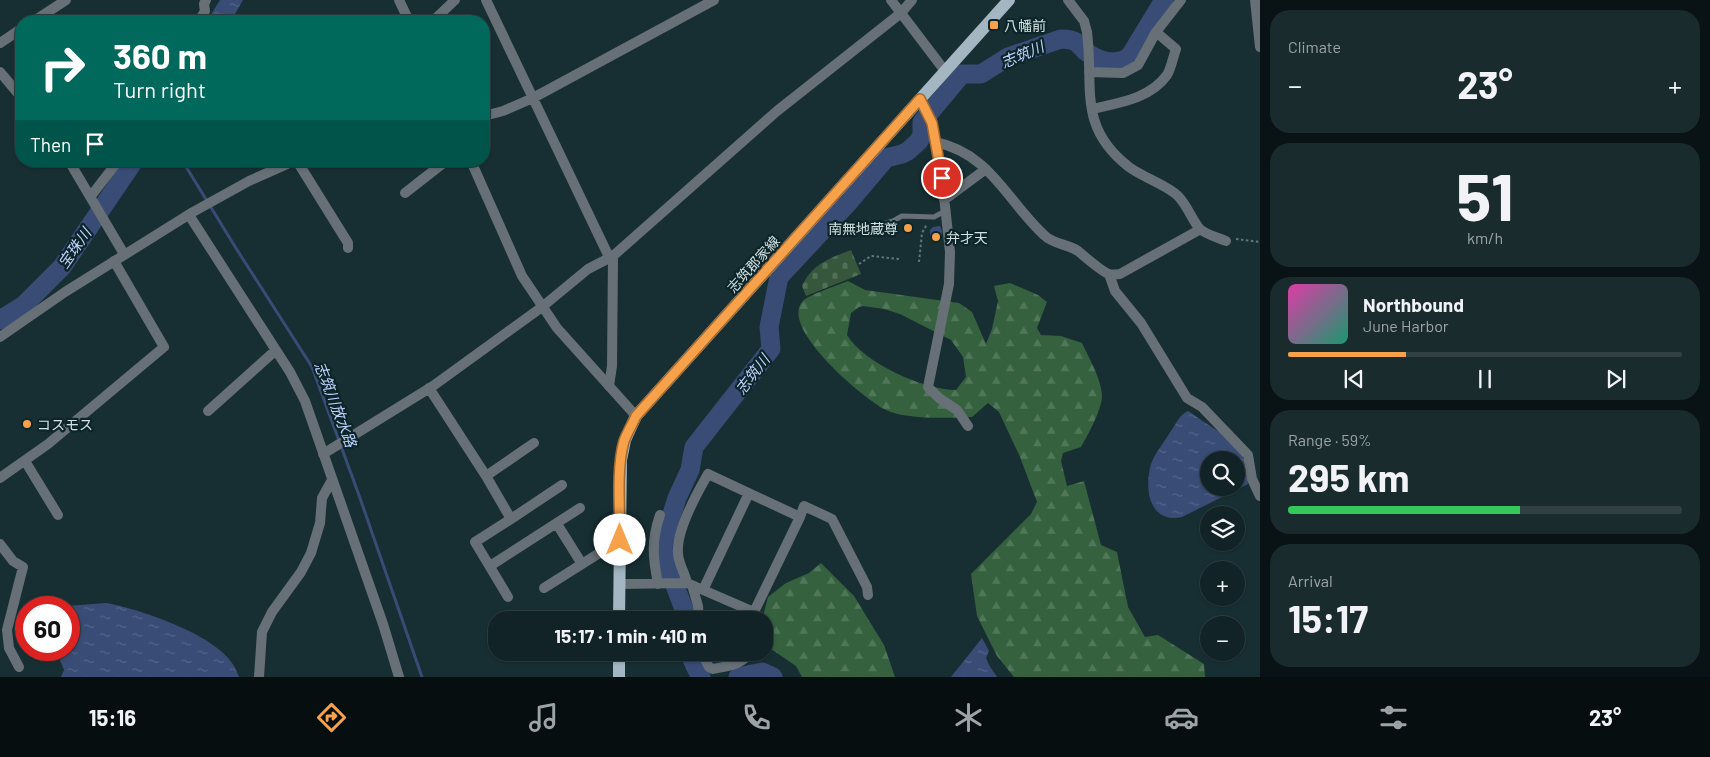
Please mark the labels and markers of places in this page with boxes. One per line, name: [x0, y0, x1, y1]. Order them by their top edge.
place label: 八幡前: [1004, 17, 1046, 34]
marker: 八幡前: [988, 19, 1000, 31]
pin: [921, 157, 963, 199]
place label: 南無地蔵尊: [828, 220, 898, 237]
marker: 南無地蔵尊: [902, 222, 914, 234]
place label: 弁才天: [946, 229, 988, 246]
marker: 弁才天: [930, 231, 942, 243]
place label: コスモス: [37, 416, 93, 433]
marker: コスモス: [21, 418, 33, 430]

